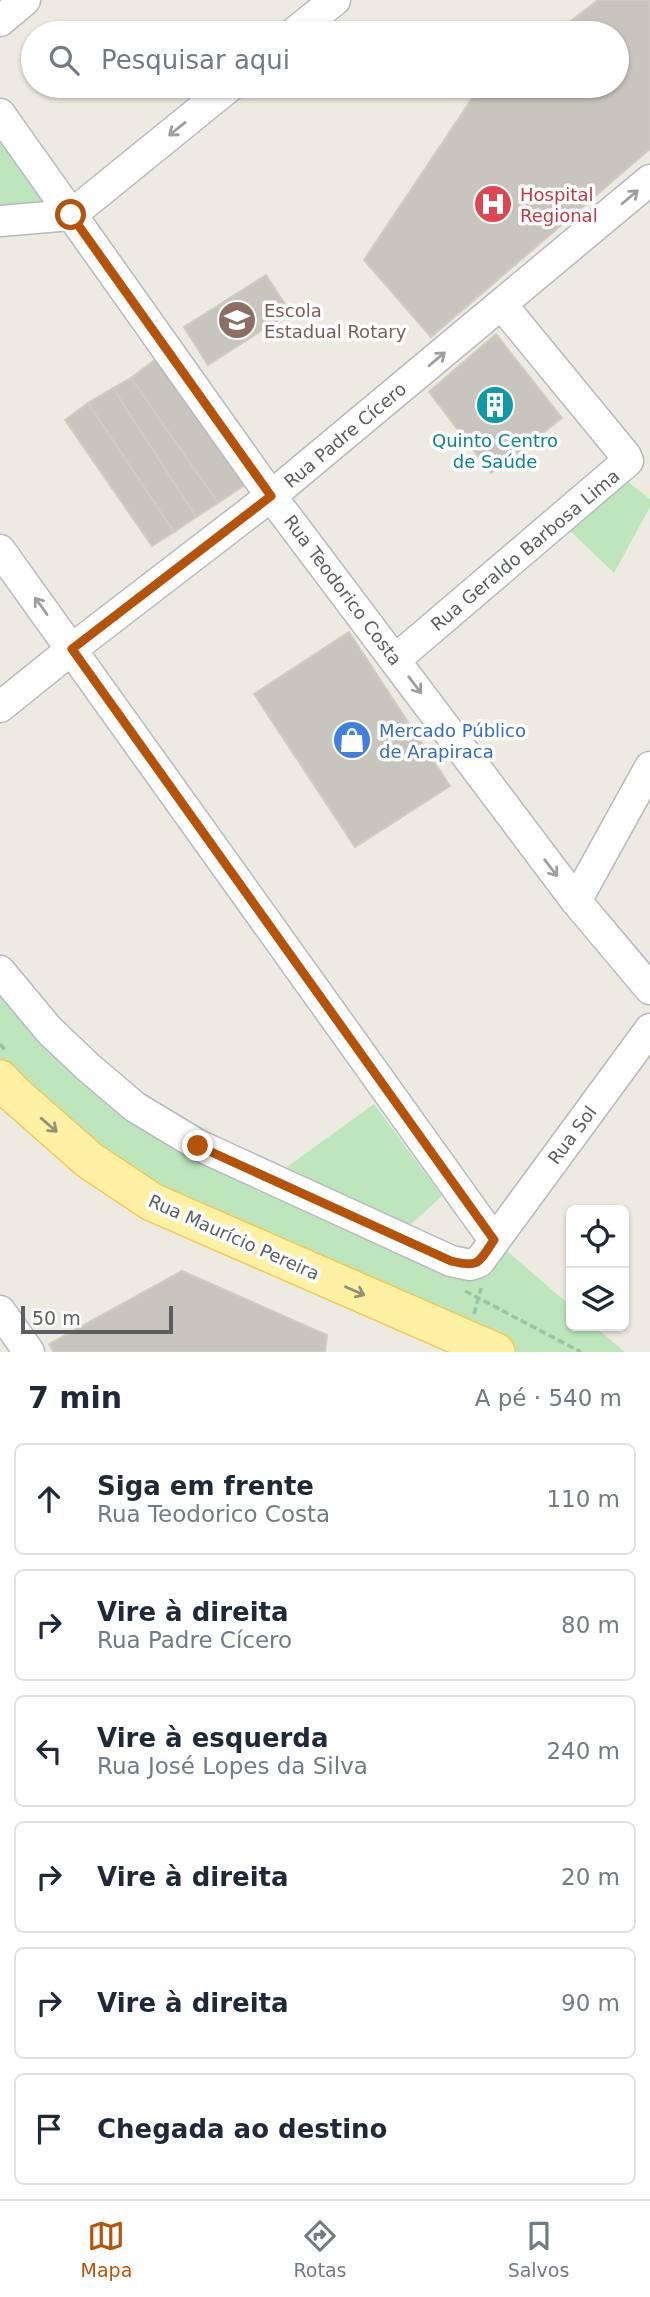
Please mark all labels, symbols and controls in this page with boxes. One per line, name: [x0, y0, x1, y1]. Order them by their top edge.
search box: [21, 21, 629, 98]
icon: search: [45, 41, 83, 79]
text: Pesquisar aqui: [101, 45, 290, 75]
one-way arrow: [169, 121, 187, 137]
hospital icon: Hospital Regional: [472, 183, 514, 225]
place label: Hospital Regional: [520, 184, 598, 226]
one-way arrow: [620, 189, 638, 205]
route start: [55, 199, 86, 230]
school or university icon: Escola Estadual Rotary: [216, 299, 258, 341]
place label: Escola Estadual Rotary: [264, 300, 407, 342]
one-way arrow: [427, 351, 445, 367]
street label: Rua Padre Cícero: [280, 378, 410, 492]
building icon: Quinto Centro de Saúde: [474, 384, 516, 426]
place label: Quinto Centro de Saúde: [432, 430, 558, 472]
street label: Rua Geraldo Barbosa Lima: [427, 465, 623, 635]
street label: Rua Teodorico Costa: [280, 511, 406, 669]
one-way arrow: [34, 597, 48, 616]
one-way arrow: [407, 676, 422, 695]
shop icon: Mercado Público de Arapiraca: [331, 719, 373, 761]
place label: Mercado Público de Arapiraca: [379, 720, 526, 762]
one-way arrow: [544, 858, 558, 877]
street label: Rua Sol: [543, 1102, 601, 1168]
one-way arrow: [40, 1117, 58, 1133]
route end: [182, 1130, 213, 1161]
street label: Rua Maurício Pereira: [145, 1190, 323, 1284]
map controls: [566, 1205, 629, 1331]
button: locate: [566, 1205, 629, 1268]
button: layers: [566, 1268, 629, 1331]
one-way arrow: [344, 1285, 365, 1298]
scale bar: [21, 1303, 173, 1335]
text: 50 m: [32, 1307, 81, 1329]
text: 7 min: [28, 1380, 122, 1415]
text: A pé · 540 m: [475, 1385, 622, 1411]
text: Siga em frente: [97, 1471, 314, 1501]
icon: ahead: [30, 1480, 68, 1518]
text: 110 m: [546, 1486, 620, 1512]
text: Rua Teodorico Costa: [97, 1501, 330, 1527]
text: Vire à direita: [97, 1597, 289, 1627]
icon: right: [30, 1606, 68, 1644]
text: 80 m: [561, 1612, 620, 1638]
text: Rua Padre Cícero: [97, 1627, 292, 1653]
text: Vire à esquerda: [97, 1723, 329, 1753]
icon: left: [30, 1732, 68, 1770]
text: 240 m: [546, 1738, 620, 1764]
text: Rua José Lopes da Silva: [97, 1753, 368, 1779]
icon: right: [30, 1858, 68, 1896]
text: Vire à direita: [97, 1862, 289, 1892]
text: 20 m: [561, 1864, 620, 1890]
icon: right: [30, 1984, 68, 2022]
text: Vire à direita: [97, 1988, 289, 2018]
text: 90 m: [561, 1990, 620, 2016]
icon: arrive: [30, 2110, 68, 2148]
text: Chegada ao destino: [97, 2114, 387, 2144]
tab: Mapa: [81, 2217, 132, 2281]
tab: Rotas: [294, 2217, 346, 2281]
tab: Salvos: [508, 2217, 569, 2281]

